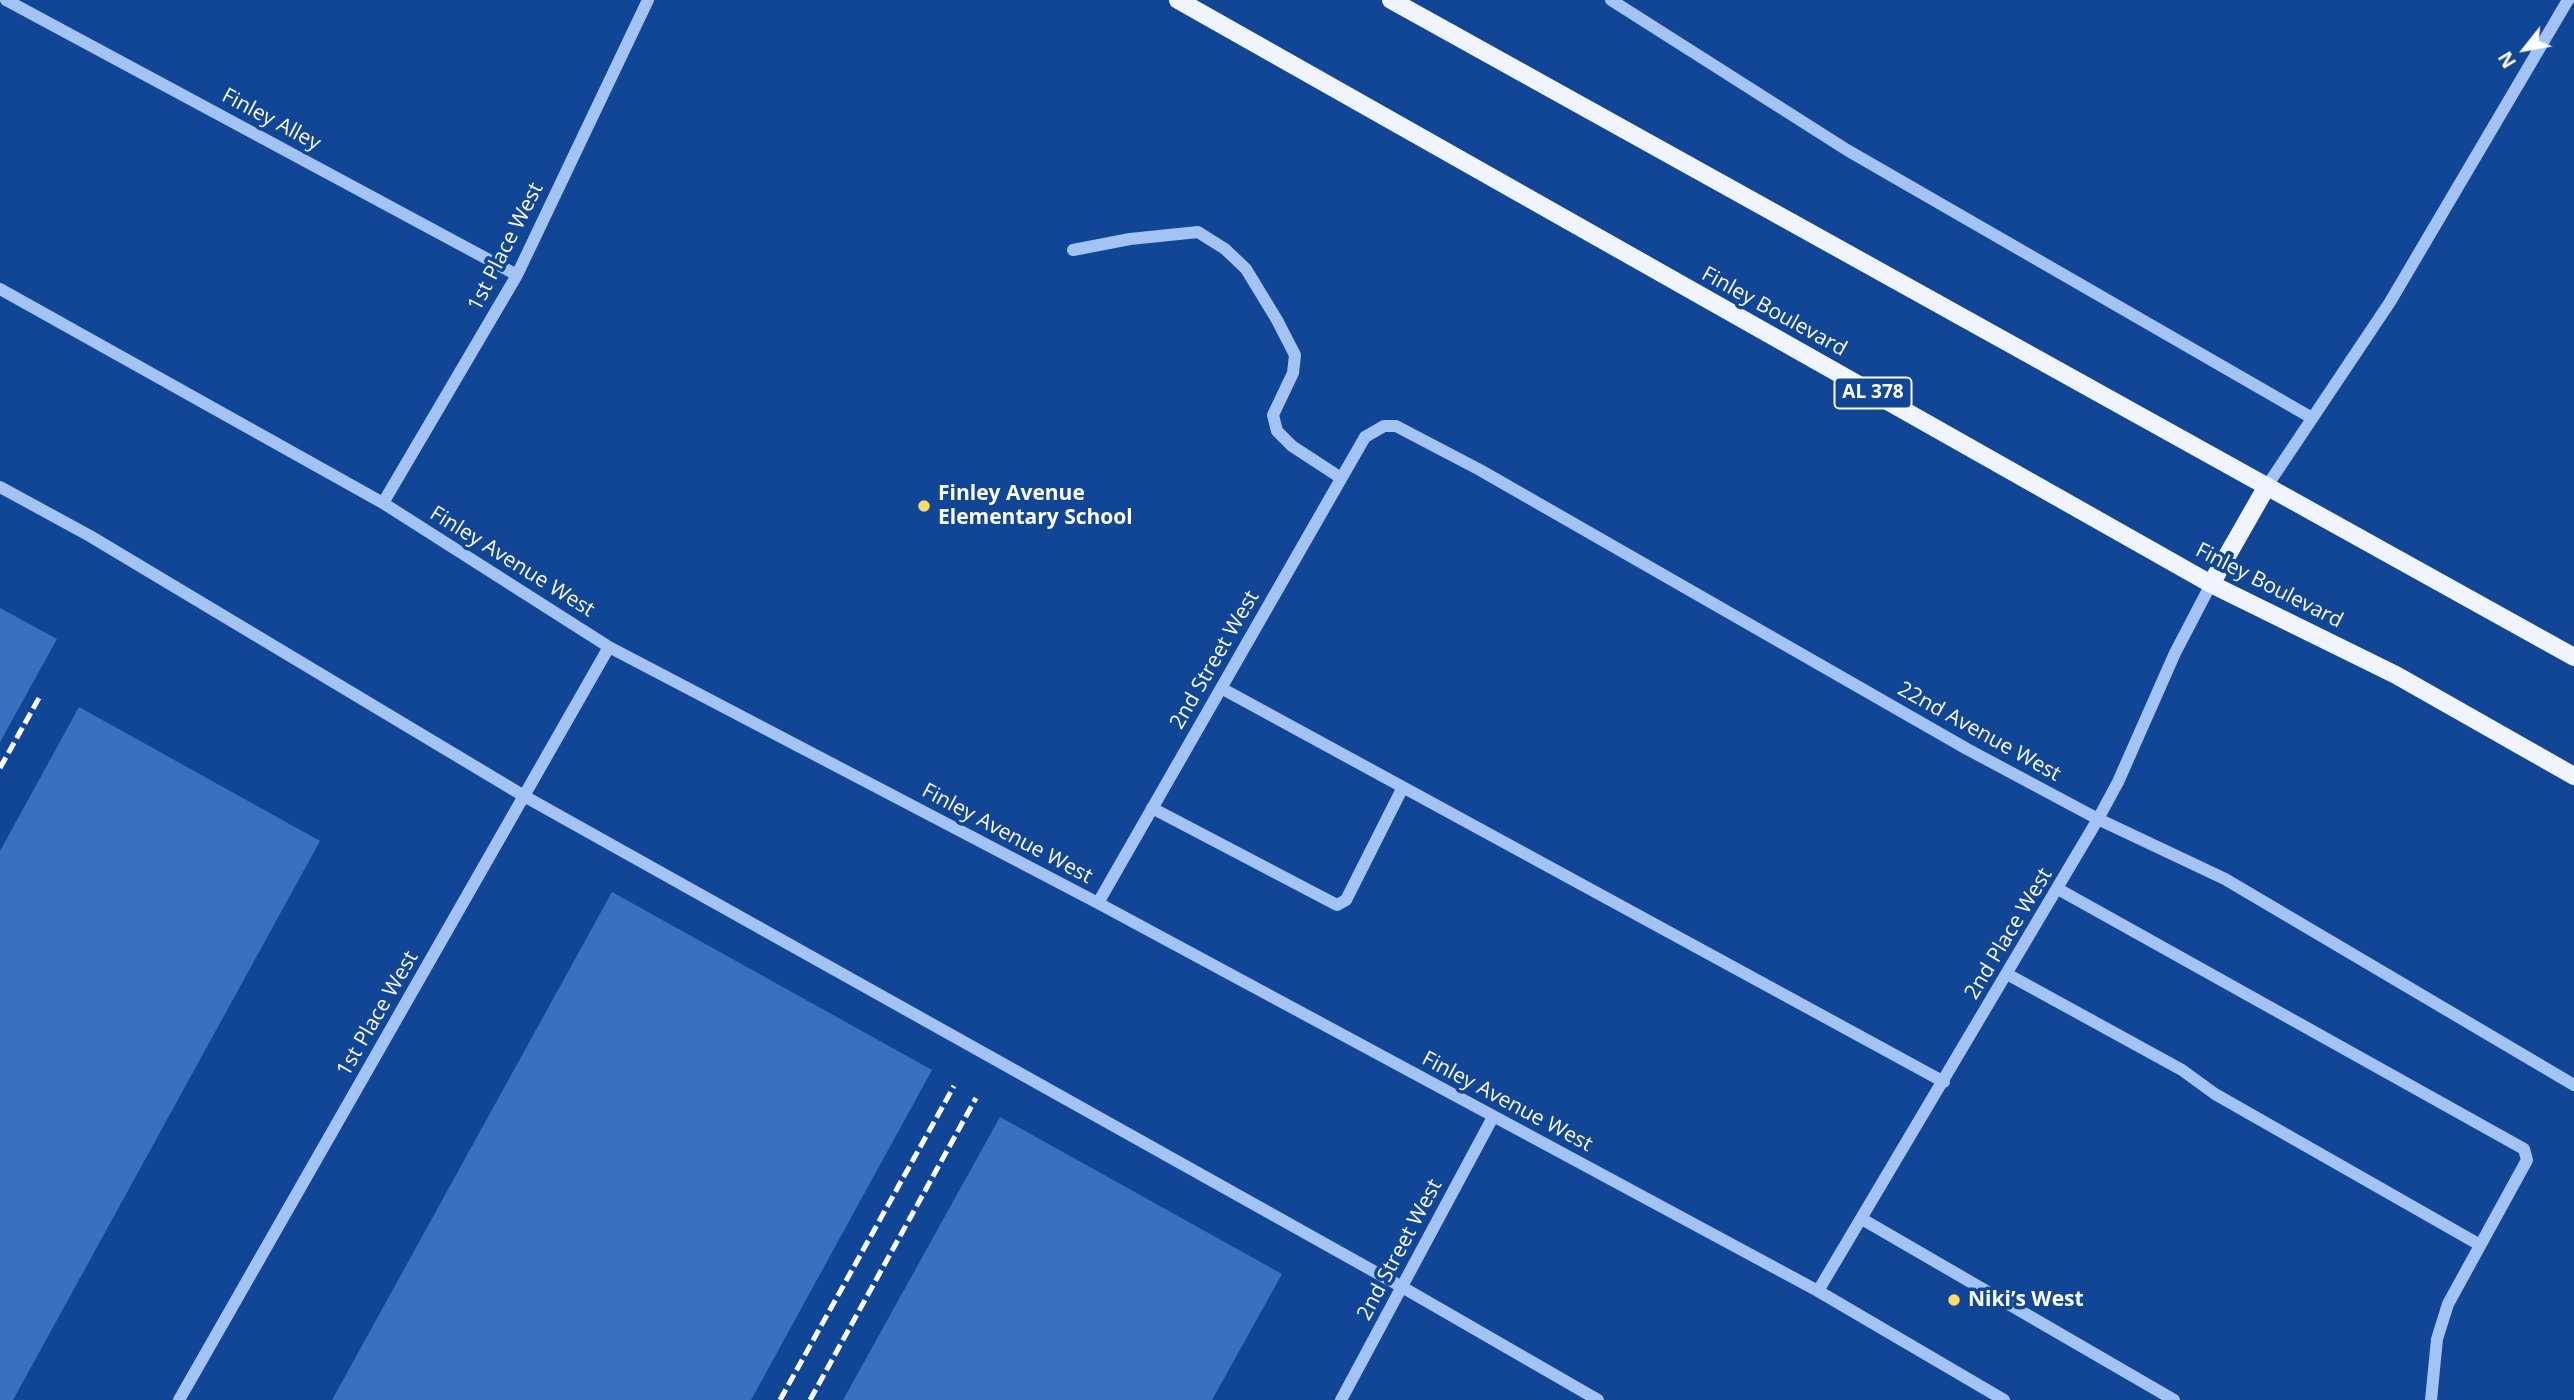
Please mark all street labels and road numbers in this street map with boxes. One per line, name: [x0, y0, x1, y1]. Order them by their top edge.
street label: Finley Alley: [217, 83, 325, 157]
street label: 1st Place West: [463, 179, 549, 315]
street label: Finley Boulevard: [1697, 262, 1851, 362]
road number: AL 378: [1834, 378, 1912, 408]
street label: Finley Avenue West: [425, 501, 599, 623]
street label: Finley Boulevard: [2191, 538, 2347, 634]
street label: 2nd Street West: [1165, 586, 1265, 734]
street label: 22nd Avenue West: [1893, 677, 2065, 787]
street label: Finley Avenue West: [918, 778, 1096, 890]
street label: 2nd Place West: [1960, 864, 2058, 1004]
street label: 1st Place West: [332, 947, 424, 1081]
street label: Finley Avenue West: [1418, 1046, 1596, 1158]
street label: 2nd Street West: [1352, 1175, 1448, 1325]

